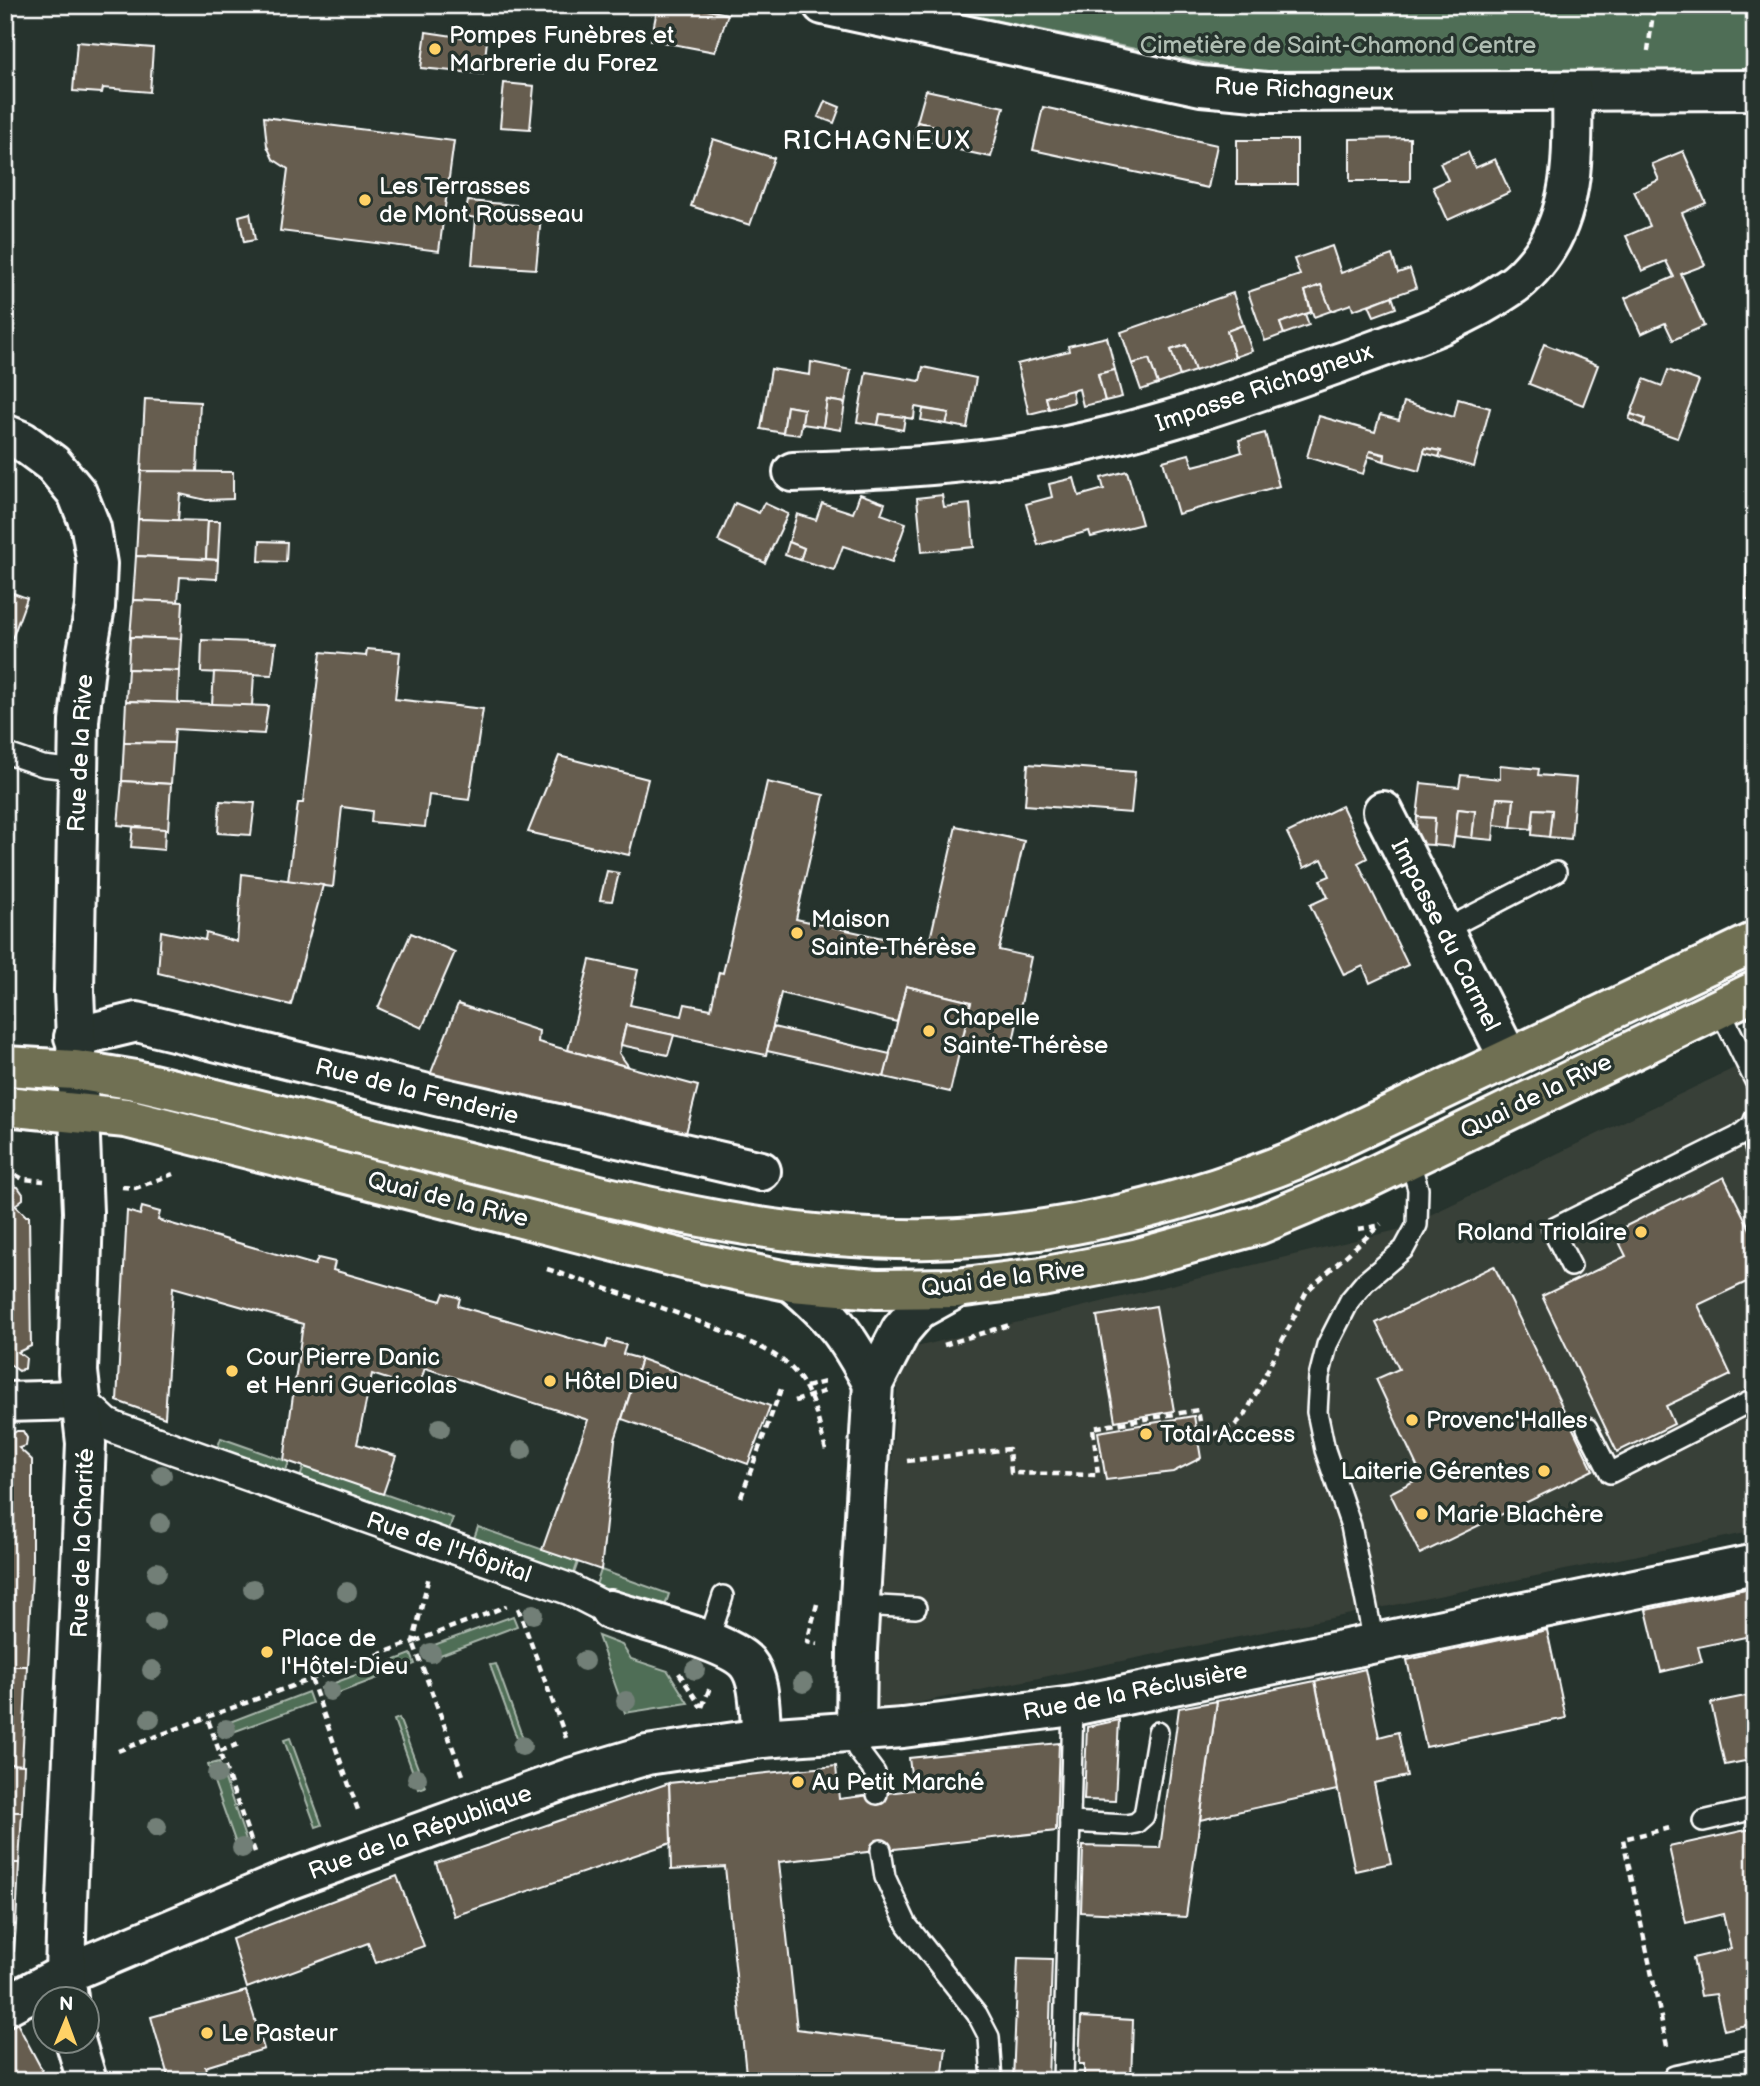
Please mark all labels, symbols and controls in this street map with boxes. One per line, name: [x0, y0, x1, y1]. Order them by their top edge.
place label: Pompes Funèbres et Marbrerie du Forez: [449, 21, 675, 78]
park label: Cimetière de Saint-Chamond Centre: [1140, 31, 1536, 60]
marker: Pompes Funèbres et Marbrerie du Forez: [427, 41, 443, 57]
street label: Rue Richagneux: [1214, 72, 1394, 107]
district label: RICHAGNEUX: [782, 126, 972, 157]
place label: Les Terrasses de Mont Rousseau: [379, 172, 584, 229]
marker: Les Terrasses de Mont Rousseau: [357, 192, 373, 208]
street label: Impasse Richagneux: [1152, 337, 1377, 438]
street label: Rue de la Rive: [62, 673, 99, 833]
street label: Impasse du Carmel: [1385, 834, 1507, 1036]
place label: Maison Sainte-Thérèse: [811, 905, 976, 962]
marker: Maison Sainte-Thérèse: [789, 925, 805, 941]
place label: Chapelle Sainte-Thérèse: [943, 1003, 1108, 1060]
marker: Chapelle Sainte-Thérèse: [921, 1023, 937, 1039]
street label: Quai de la Rive: [1456, 1047, 1617, 1146]
street label: Rue de la Fenderie: [312, 1052, 522, 1131]
street label: Quai de la Rive: [364, 1165, 531, 1233]
place label: Roland Triolaire: [1457, 1218, 1627, 1247]
marker: Roland Triolaire: [1633, 1224, 1649, 1240]
street label: Quai de la Rive: [920, 1254, 1087, 1303]
place label: Cour Pierre Danic et Henri Guericolas: [246, 1343, 457, 1400]
marker: Cour Pierre Danic et Henri Guericolas: [224, 1363, 240, 1379]
place label: Hôtel Dieu: [564, 1367, 678, 1396]
marker: Hôtel Dieu: [542, 1373, 558, 1389]
place label: Provenc'Halles: [1426, 1406, 1588, 1435]
marker: Provenc'Halles: [1404, 1412, 1420, 1428]
place label: Total Access: [1160, 1420, 1295, 1449]
marker: Total Access: [1138, 1426, 1154, 1442]
street label: Rue de la Charité: [65, 1447, 100, 1639]
place label: Laiterie Gérentes: [1341, 1457, 1530, 1486]
marker: Laiterie Gérentes: [1536, 1463, 1552, 1479]
place label: Marie Blachère: [1436, 1500, 1603, 1529]
street label: Rue de l'Hôpital: [363, 1506, 535, 1589]
marker: Marie Blachère: [1414, 1506, 1430, 1522]
place label: Place de l'Hôtel-Dieu: [281, 1624, 408, 1681]
marker: Place de l'Hôtel-Dieu: [259, 1644, 275, 1660]
street label: Rue de la Réclusière: [1020, 1655, 1250, 1727]
place label: Au Petit Marché: [812, 1768, 984, 1797]
marker: Au Petit Marché: [790, 1774, 806, 1790]
street label: Rue de la République: [305, 1779, 536, 1886]
north arrow: [32, 1984, 102, 2054]
text: N: [59, 1993, 74, 2016]
place label: Le Pasteur: [221, 2019, 338, 2048]
marker: Le Pasteur: [199, 2025, 215, 2041]

